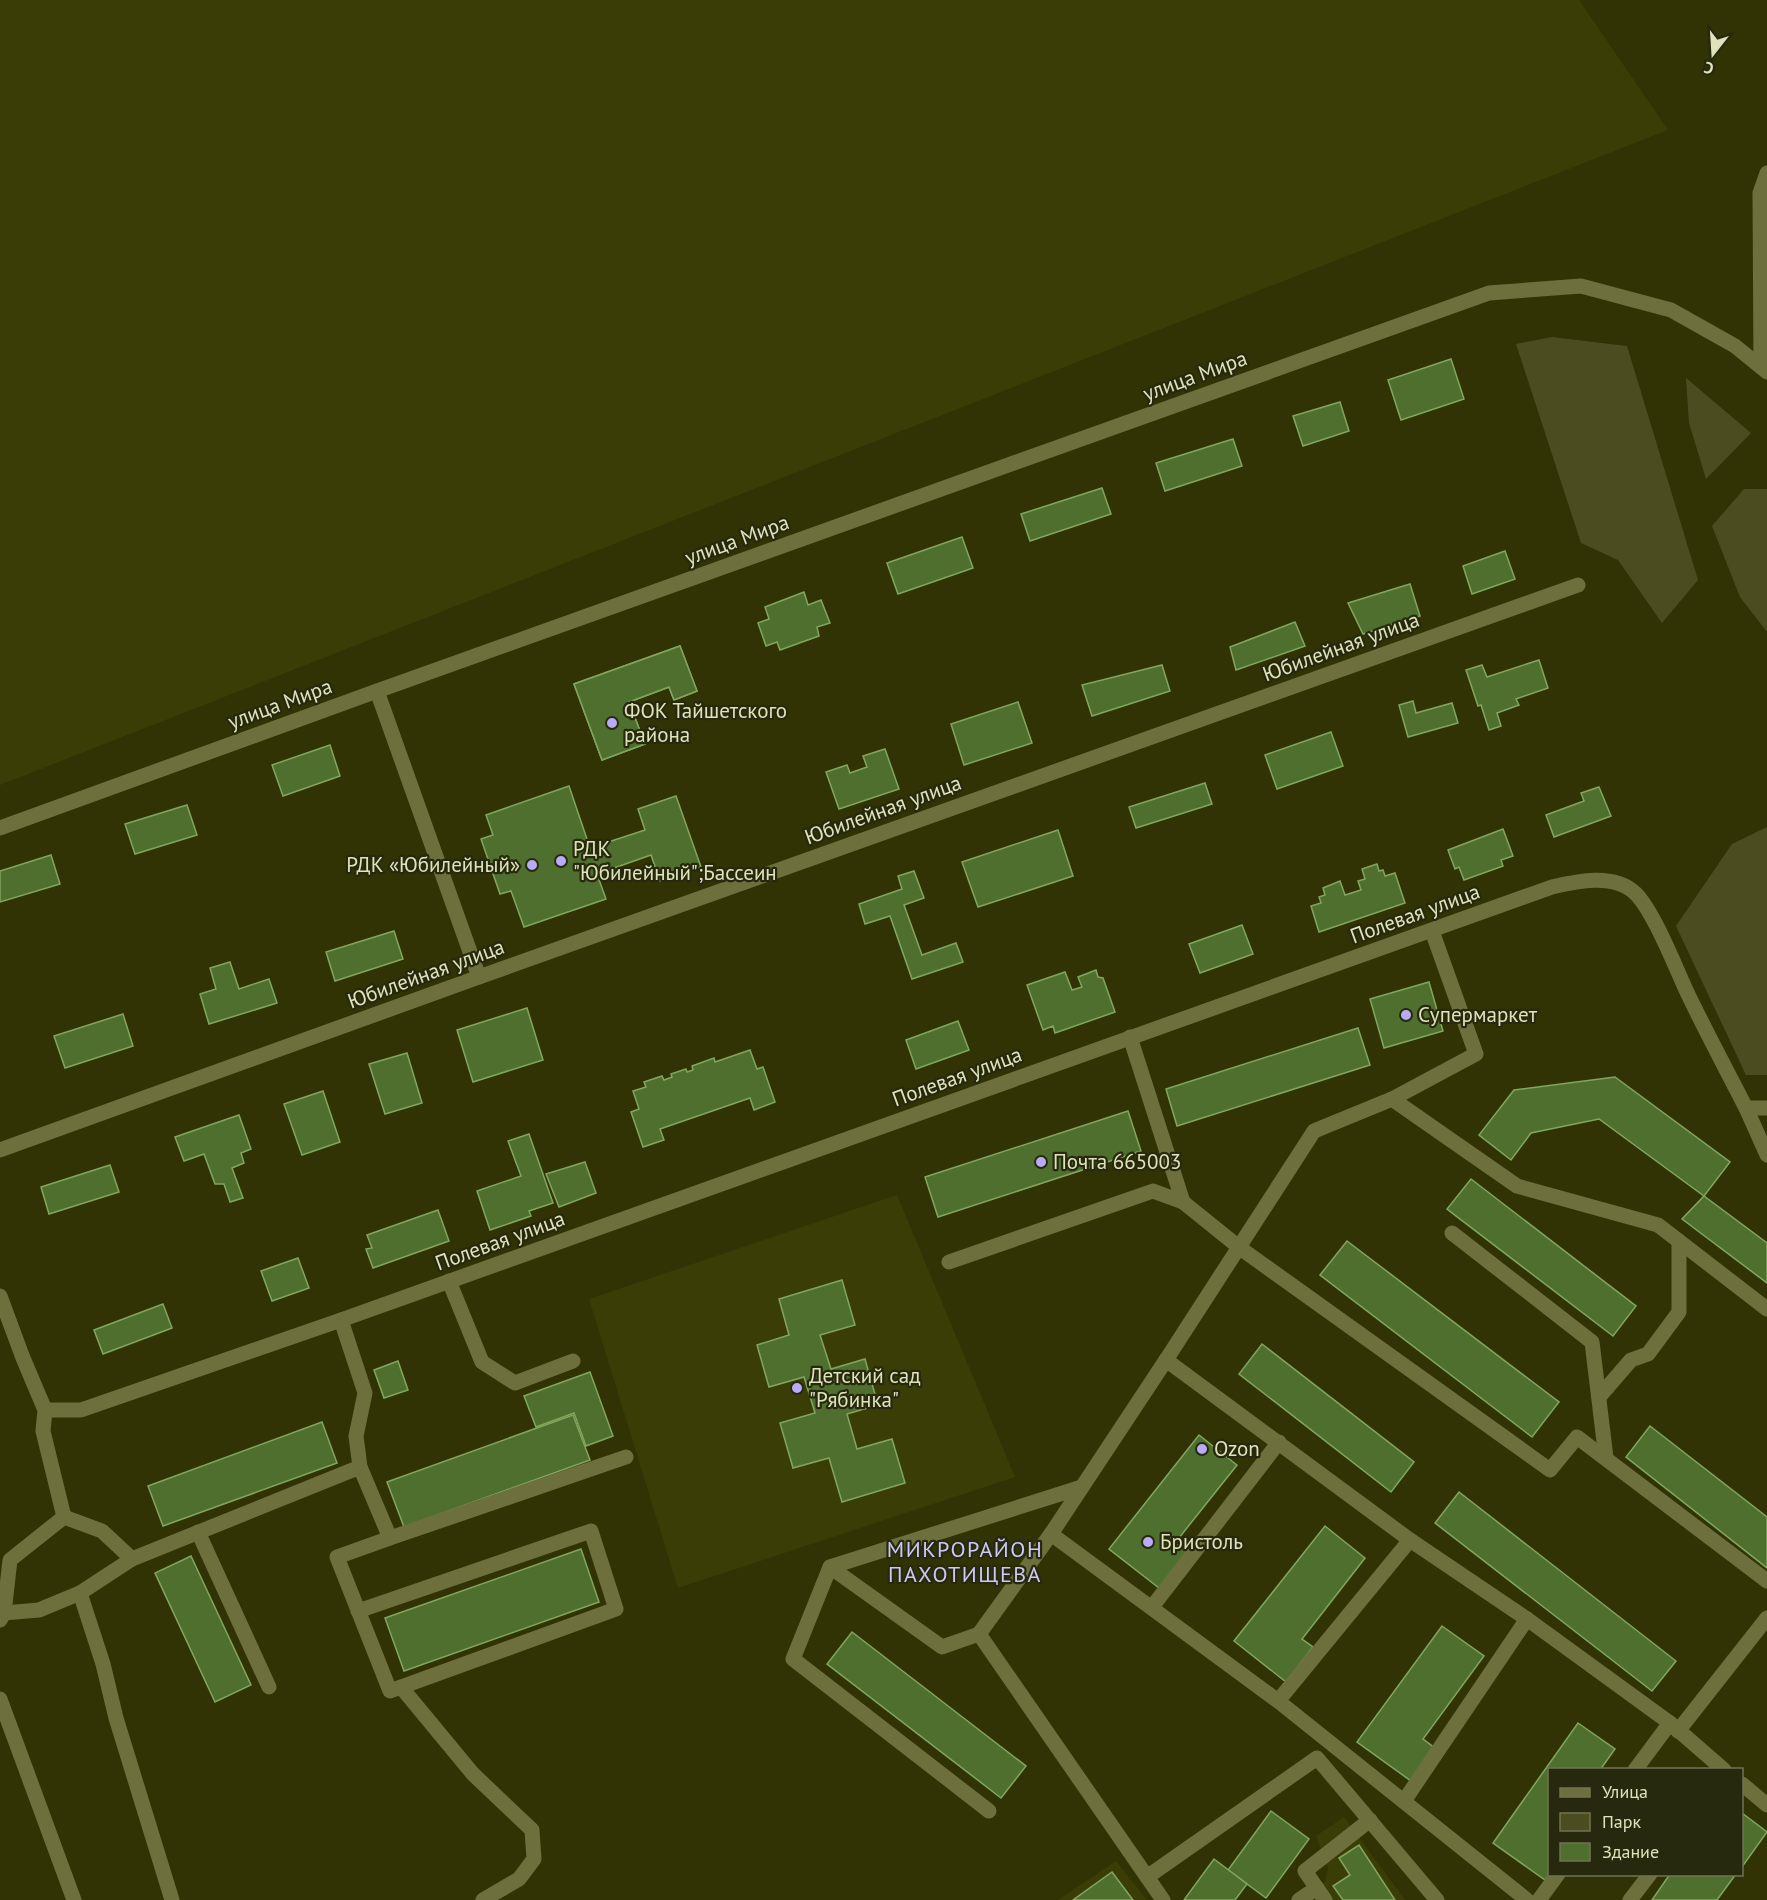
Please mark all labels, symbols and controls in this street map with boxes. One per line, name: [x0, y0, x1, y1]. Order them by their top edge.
north arrow: [1683, 24, 1743, 84]
text: С: [1701, 57, 1716, 79]
street label: улица Мира: [1139, 344, 1251, 407]
street label: улица Мира: [681, 508, 793, 571]
street label: Юбилейная улица: [1259, 606, 1423, 687]
street label: улица Мира: [224, 672, 336, 735]
place label: ФОК Тайшетского района: [624, 697, 787, 748]
marker: ФОК Тайшетского района: [605, 716, 619, 730]
street label: Юбилейная улица: [801, 769, 965, 850]
place label: РДК "Юбилейный";Бассеин: [573, 835, 777, 886]
place label: РДК «Юбилейный»: [346, 851, 520, 878]
marker: РДК "Юбилейный";Бассеин: [554, 854, 568, 868]
marker: РДК «Юбилейный»: [525, 858, 539, 872]
street label: Полевая улица: [1346, 878, 1483, 949]
street label: Юбилейная улица: [344, 933, 508, 1014]
place label: Супермаркет: [1418, 1001, 1538, 1028]
marker: Супермаркет: [1399, 1008, 1413, 1022]
street label: Полевая улица: [888, 1041, 1025, 1112]
place label: Почта 665003: [1053, 1148, 1181, 1175]
marker: Почта 665003: [1034, 1155, 1048, 1169]
street label: Полевая улица: [431, 1205, 568, 1276]
place label: Детский сад "Рябинка": [809, 1362, 921, 1413]
marker: Детский сад "Рябинка": [790, 1381, 804, 1395]
place label: Ozon: [1214, 1435, 1260, 1462]
marker: Ozon: [1195, 1442, 1209, 1456]
place label: Бристоль: [1160, 1528, 1243, 1555]
district label: МИКРОРАЙОН ПАХОТИЩЕВА: [887, 1535, 1043, 1588]
marker: Бристоль: [1141, 1535, 1155, 1549]
legend: [1548, 1768, 1743, 1876]
text: Улица: [1602, 1780, 1648, 1803]
text: Парк: [1602, 1810, 1642, 1833]
text: Здание: [1602, 1840, 1659, 1863]

